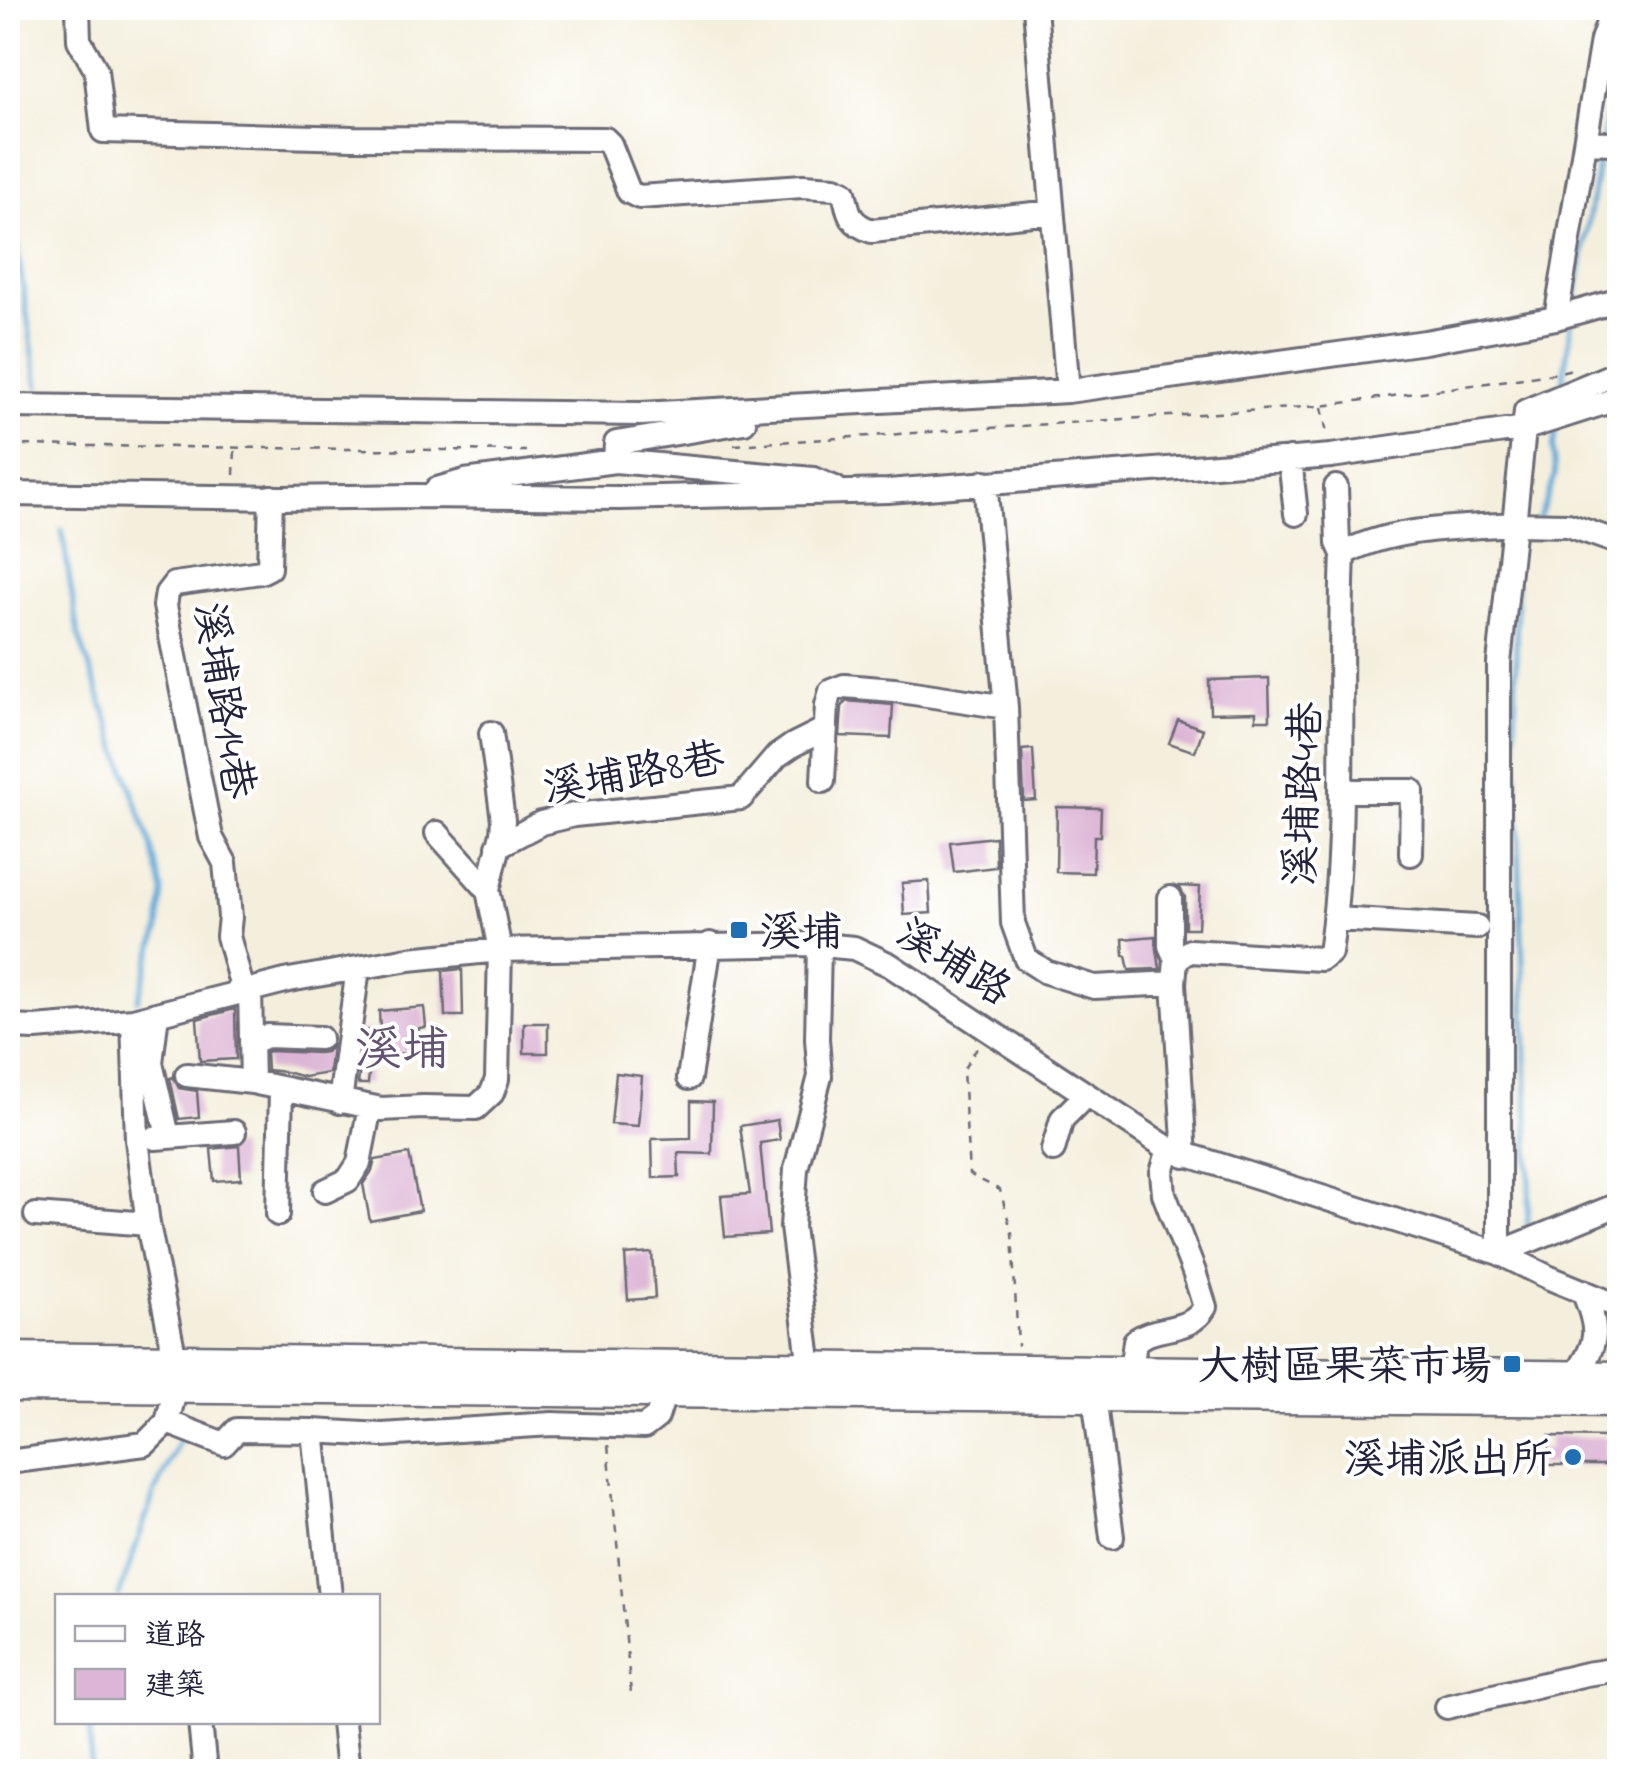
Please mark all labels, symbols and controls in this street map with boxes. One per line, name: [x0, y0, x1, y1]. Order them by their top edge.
street label: 溪埔路14巷: [176, 598, 267, 804]
street label: 溪埔路4巷: [1272, 700, 1339, 888]
street label: 溪埔路8巷: [538, 729, 730, 821]
place label: 溪埔: [759, 904, 843, 965]
street label: 溪埔路: [883, 905, 1022, 1023]
marker: 溪埔: [728, 919, 750, 941]
district label: 溪埔: [354, 1017, 450, 1087]
place label: 大樹區果菜市場: [1198, 1338, 1492, 1399]
marker: 大樹區果菜市場: [1501, 1353, 1523, 1375]
place label: 溪埔派出所: [1343, 1431, 1553, 1492]
marker: 溪埔派出所: [1562, 1446, 1584, 1468]
legend: [55, 1594, 380, 1724]
text: 道路: [145, 1615, 205, 1659]
text: 建築: [145, 1665, 205, 1709]

